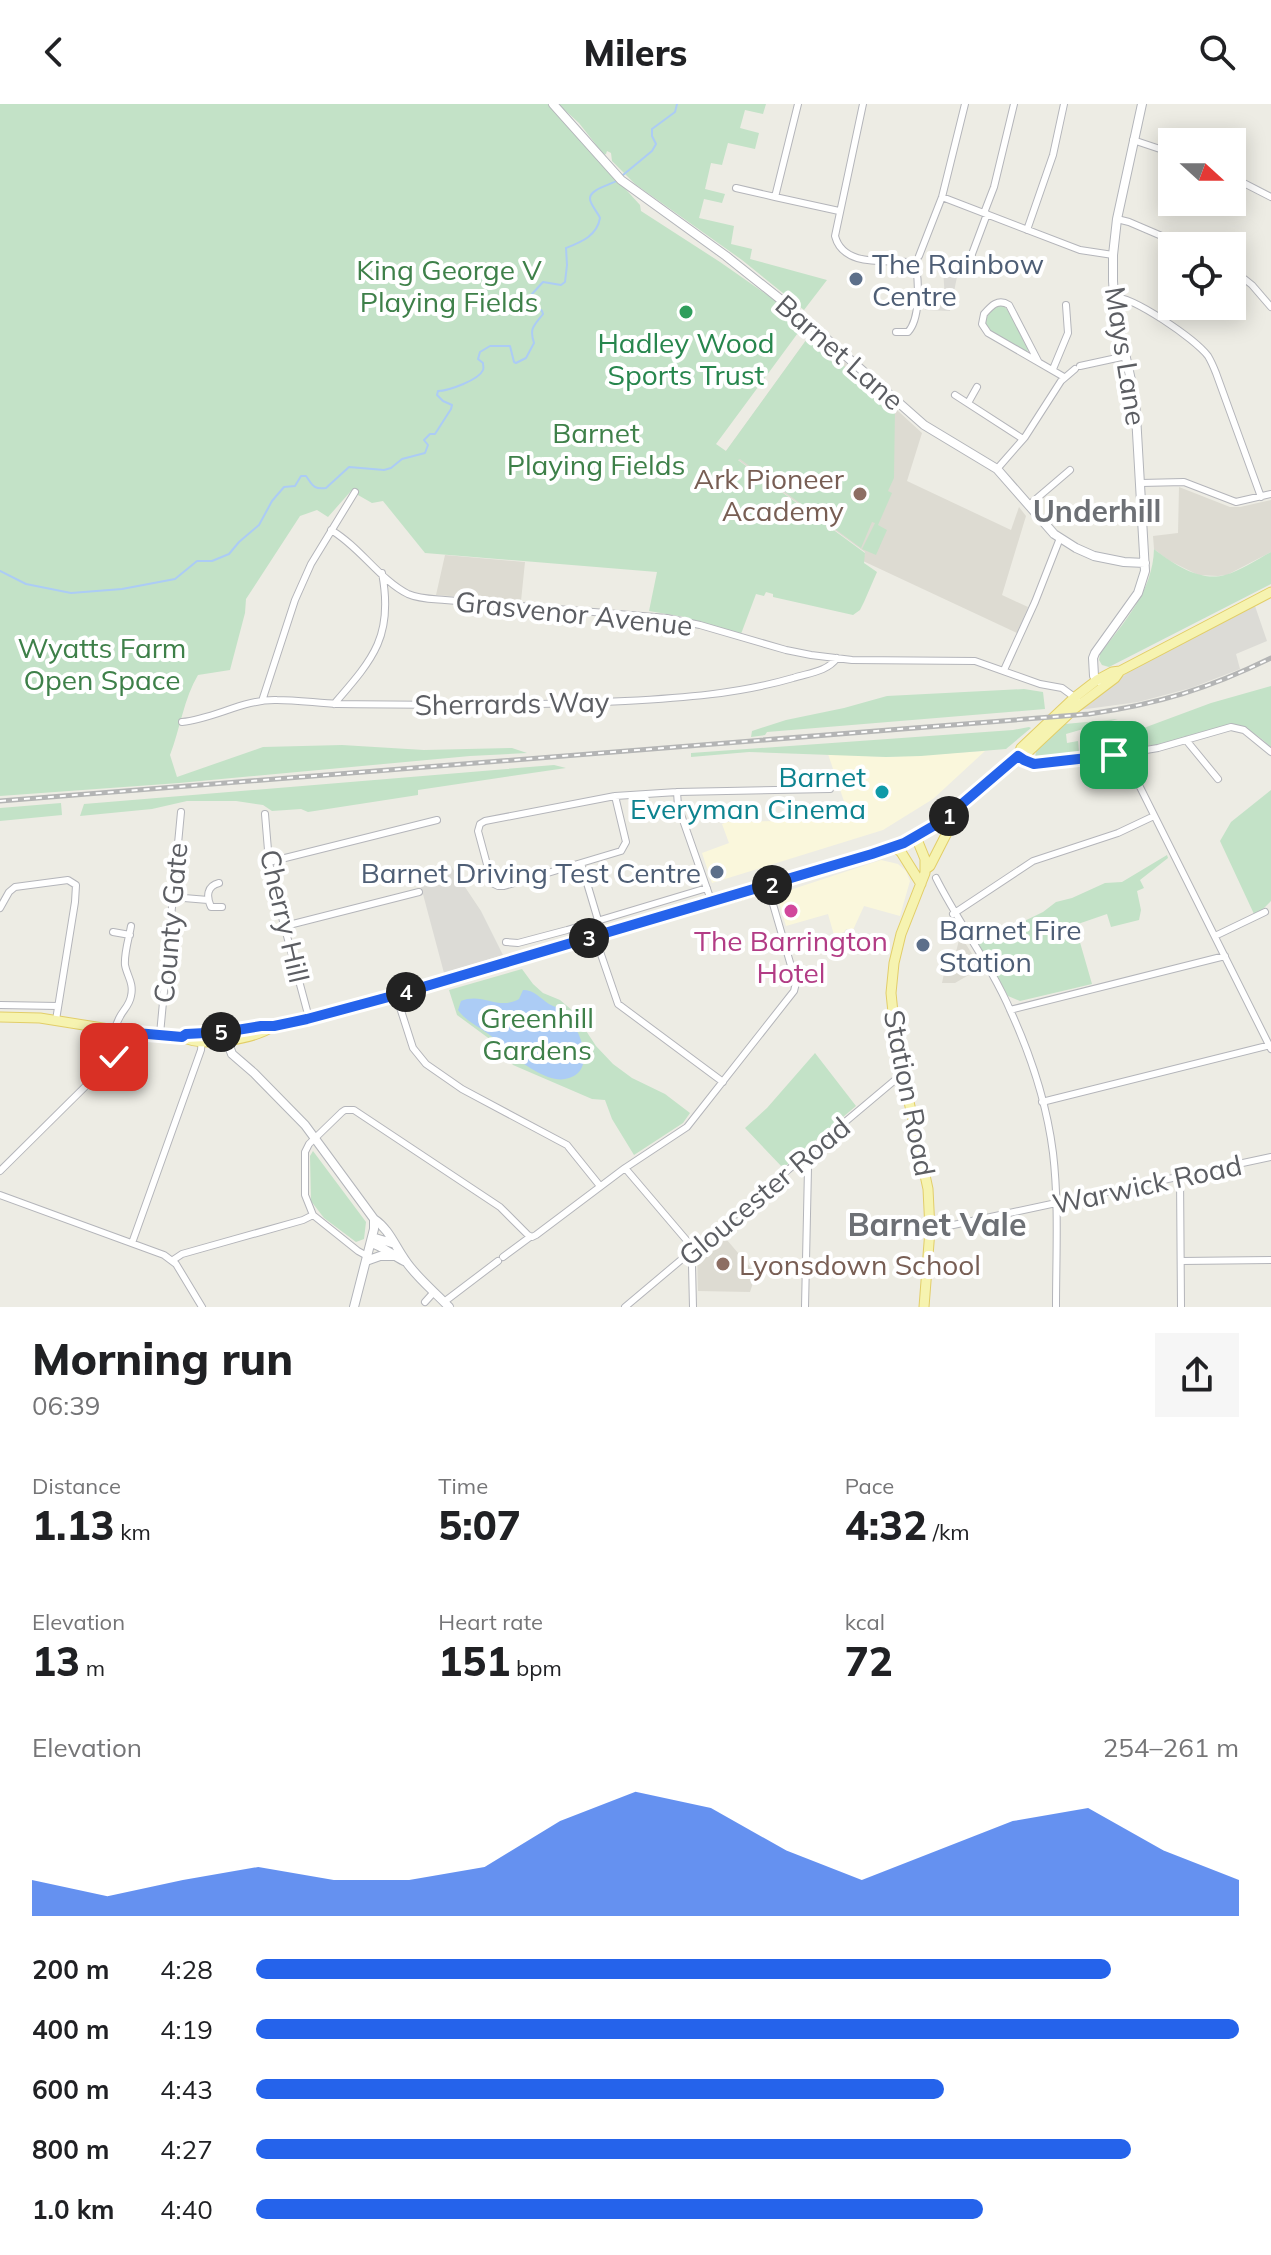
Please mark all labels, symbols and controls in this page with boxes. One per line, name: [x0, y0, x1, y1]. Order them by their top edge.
icon: back: [32, 30, 76, 74]
text: Milers: [584, 30, 687, 75]
icon: search: [1195, 30, 1239, 74]
north arrow: [1158, 128, 1246, 216]
map controls: [1158, 128, 1246, 320]
button: locate: [1158, 232, 1246, 320]
place label: The Rainbow Centre: [872, 246, 1044, 313]
park label: King George V Playing Fields: [356, 252, 542, 319]
marker: The Rainbow Centre: [847, 270, 865, 288]
street label: Mays Lane: [1098, 284, 1154, 428]
street label: Barnet Lane: [769, 287, 911, 417]
marker: Hadley Wood Sports Trust: [677, 303, 695, 321]
place label: Hadley Wood Sports Trust: [597, 325, 775, 392]
park label: Barnet Playing Fields: [507, 415, 685, 482]
place label: Ark Pioneer Academy: [694, 461, 845, 528]
marker: Ark Pioneer Academy: [851, 485, 869, 503]
district label: Underhill: [1033, 492, 1161, 530]
street label: Grasvenor Avenue: [454, 583, 694, 643]
park label: Wyatts Farm Open Space: [18, 630, 186, 697]
street label: Sherrards Way: [414, 684, 610, 722]
pin: [1080, 721, 1148, 789]
icon: arrive: [1092, 733, 1136, 777]
place label: Barnet Everyman Cinema: [630, 759, 866, 826]
marker: Barnet Everyman Cinema: [873, 783, 891, 801]
pin: 1: [929, 796, 969, 836]
text: 1: [942, 802, 956, 830]
street label: County Gate: [146, 841, 194, 1005]
street label: Cherry Hill: [253, 846, 317, 986]
place label: Barnet Driving Test Centre: [361, 855, 701, 890]
marker: Barnet Driving Test Centre: [708, 863, 726, 881]
pin: 2: [752, 865, 792, 905]
text: 2: [765, 871, 779, 899]
marker: The Barrington Hotel: [782, 902, 800, 920]
place label: Barnet Fire Station: [939, 912, 1081, 979]
pin: 3: [569, 918, 609, 958]
place label: The Barrington Hotel: [694, 923, 888, 990]
text: 3: [582, 924, 596, 952]
marker: Barnet Fire Station: [914, 936, 932, 954]
pin: 4: [386, 972, 426, 1012]
text: 4: [399, 978, 413, 1006]
park label: Greenhill Gardens: [480, 1000, 594, 1067]
street label: Station Road: [877, 1007, 943, 1179]
pin: 5: [201, 1012, 241, 1052]
text: 5: [214, 1018, 228, 1046]
pin: [80, 1023, 148, 1091]
icon: check: [92, 1035, 136, 1079]
street label: Gloucester Road: [671, 1109, 857, 1273]
street label: Warwick Road: [1049, 1147, 1245, 1221]
district label: Barnet Vale: [847, 1204, 1027, 1244]
place label: Lyonsdown School: [739, 1247, 981, 1282]
marker: Lyonsdown School: [714, 1255, 732, 1273]
text: Morning run: [32, 1331, 293, 1386]
button: share: [1155, 1333, 1239, 1417]
text: 06:39: [32, 1389, 100, 1422]
text: Distance: [32, 1472, 121, 1500]
text: Time: [438, 1472, 488, 1500]
text: Pace: [845, 1472, 894, 1500]
text: 1.13: [32, 1500, 114, 1550]
text: 5:07: [438, 1500, 521, 1550]
text: 4:32: [845, 1500, 927, 1550]
text: km: [114, 1518, 151, 1546]
text: /km: [927, 1518, 970, 1546]
text: Elevation: [32, 1608, 125, 1636]
text: Heart rate: [438, 1608, 543, 1636]
text: kcal: [845, 1608, 885, 1636]
text: 13: [32, 1636, 80, 1686]
text: 151: [438, 1636, 510, 1686]
text: 72: [845, 1636, 893, 1686]
text: m: [80, 1654, 105, 1682]
text: bpm: [510, 1654, 562, 1682]
text: Elevation: [32, 1731, 142, 1764]
text: 254–261 m: [1103, 1731, 1239, 1764]
text: 200 m: [32, 1953, 109, 1986]
text: 4:28: [160, 1953, 213, 1986]
text: 400 m: [32, 2013, 109, 2046]
text: 4:19: [160, 2013, 213, 2046]
text: 600 m: [32, 2073, 109, 2106]
text: 4:43: [160, 2073, 213, 2106]
text: 800 m: [32, 2133, 109, 2166]
text: 4:27: [160, 2133, 213, 2166]
text: 1.0 km: [32, 2193, 115, 2226]
text: 4:40: [160, 2193, 213, 2226]

